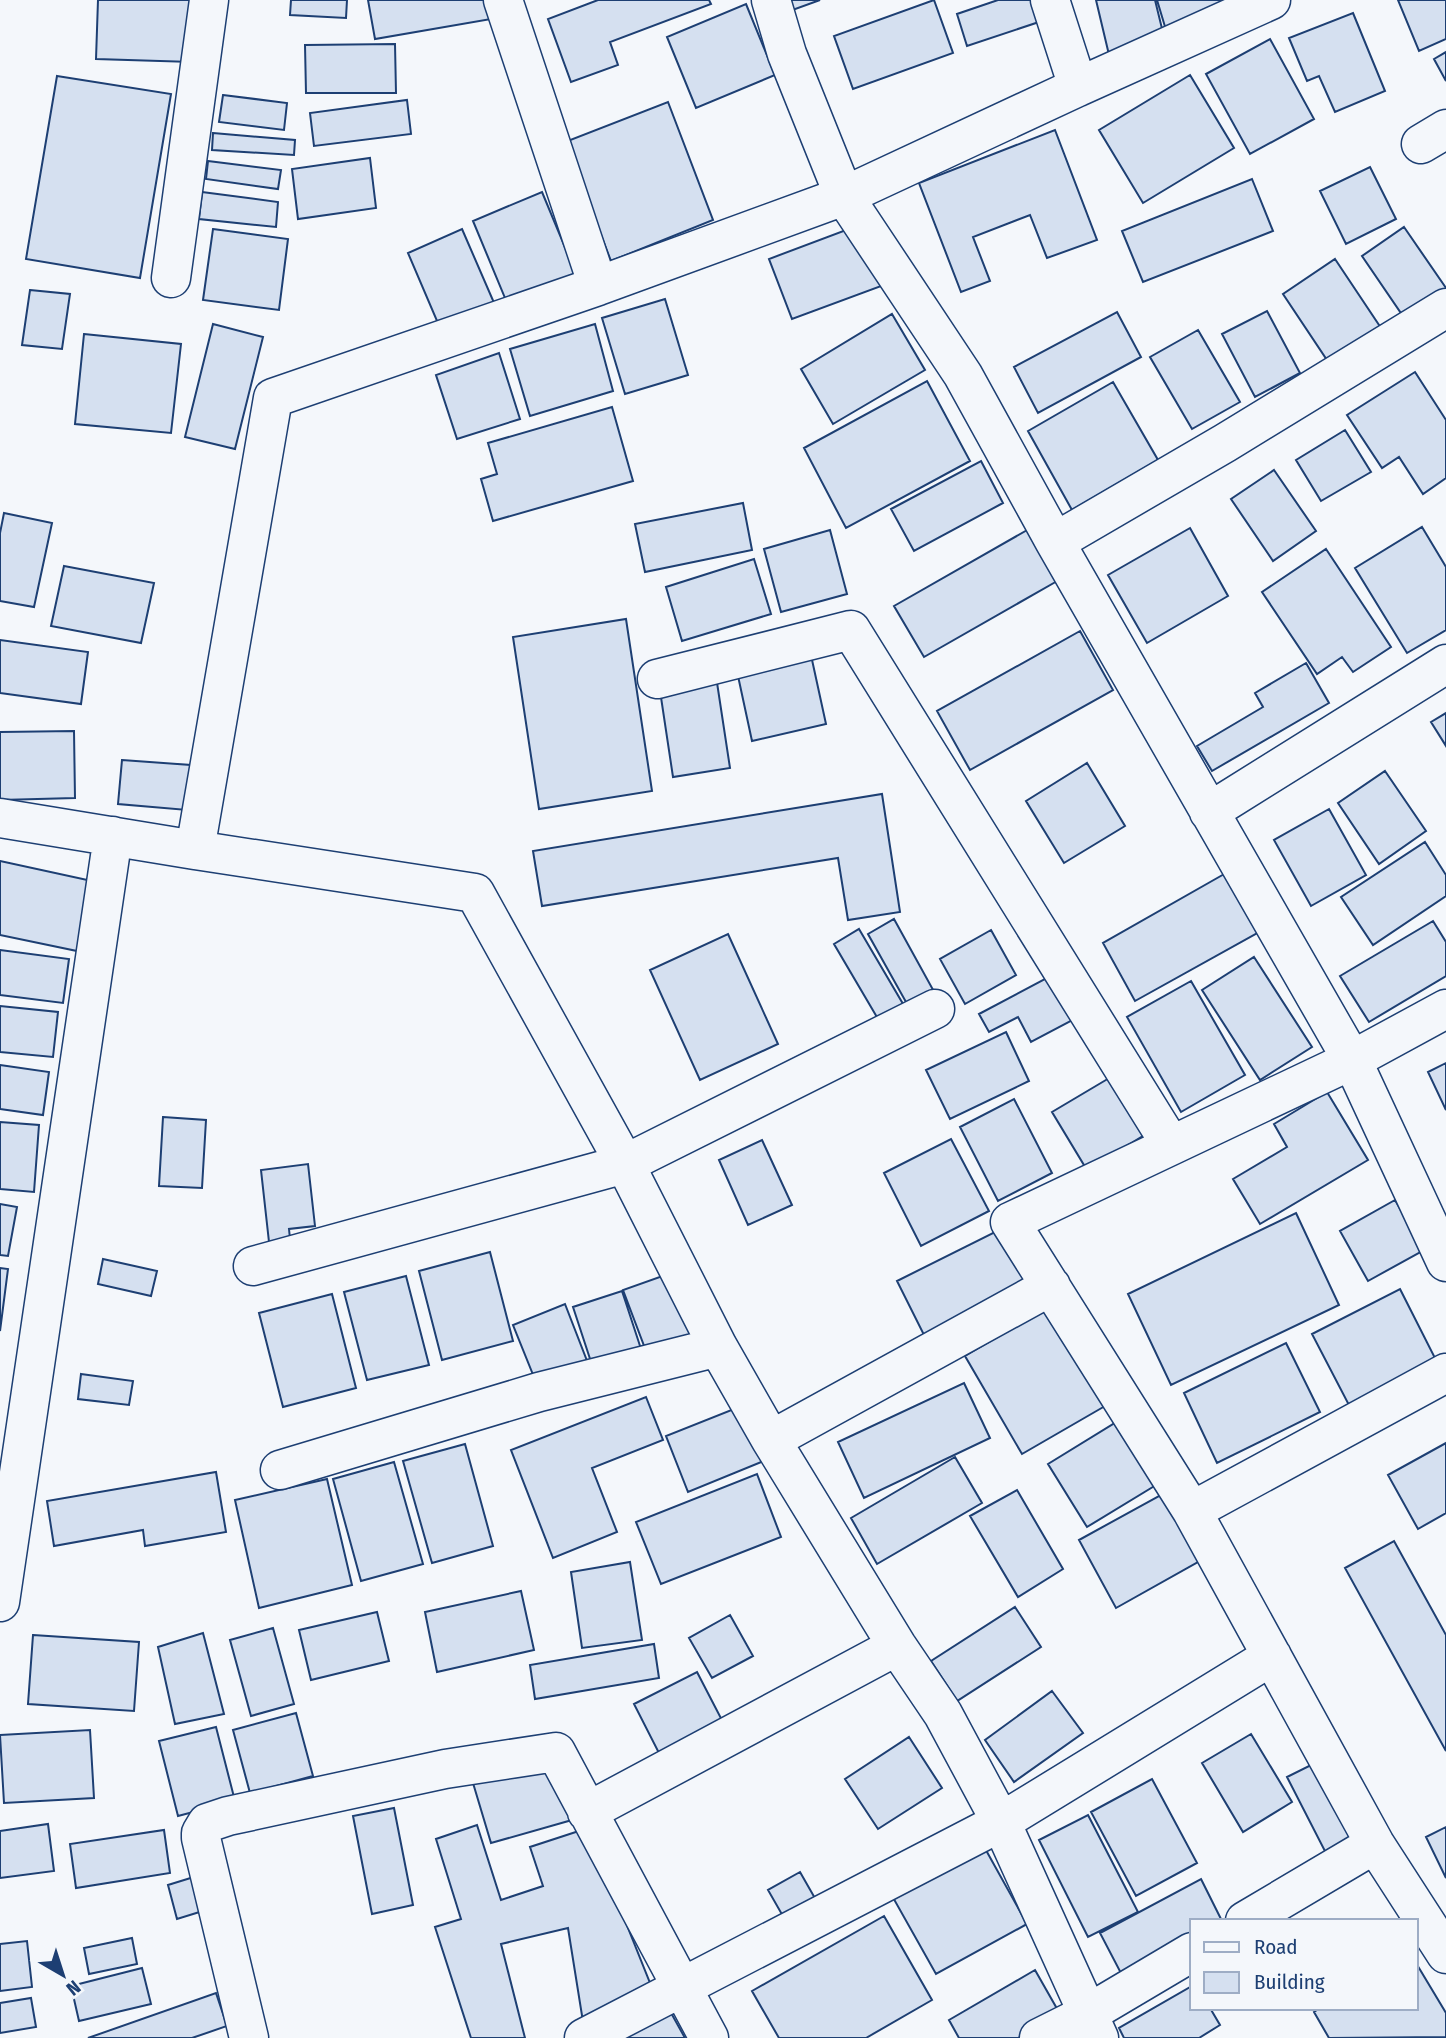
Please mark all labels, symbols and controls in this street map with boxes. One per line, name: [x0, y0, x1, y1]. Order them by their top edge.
legend: [1190, 1919, 1418, 2010]
text: Road: [1254, 1934, 1298, 1960]
north arrow: [28, 1940, 98, 2010]
text: Building: [1254, 1969, 1325, 1995]
text: N: [62, 1975, 85, 2000]

